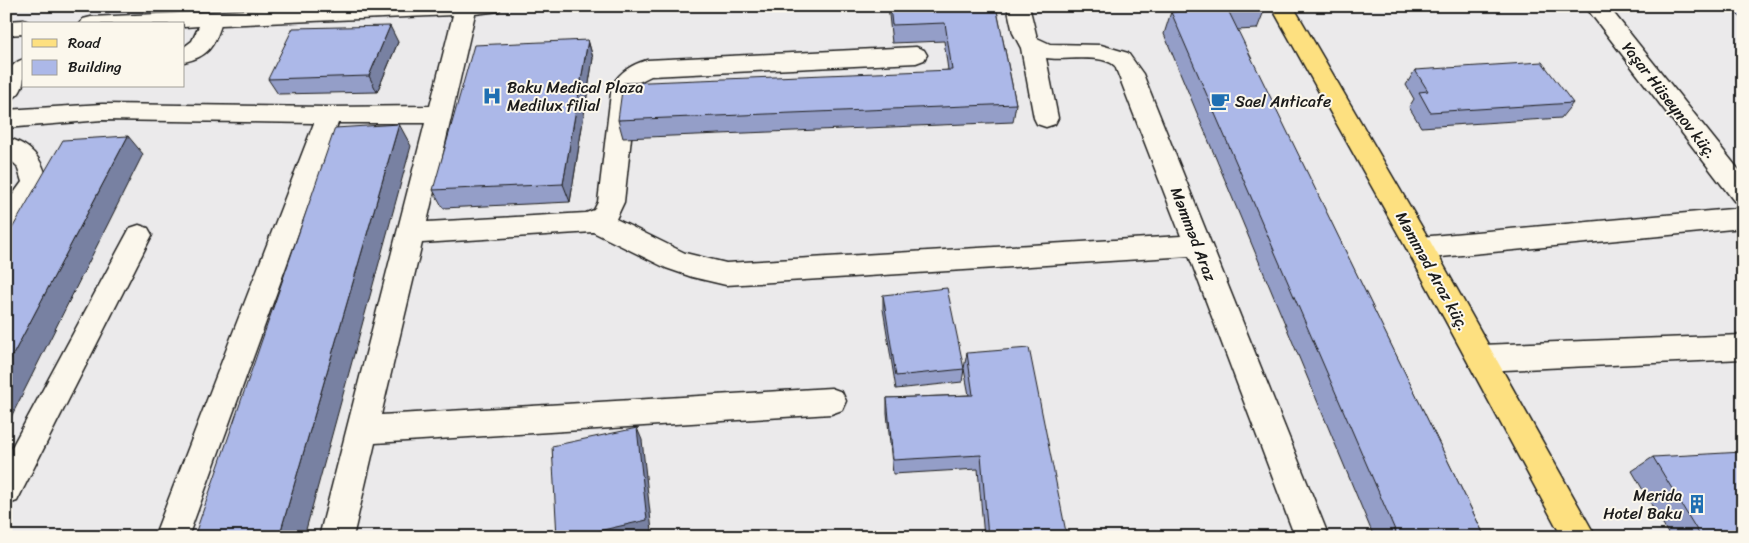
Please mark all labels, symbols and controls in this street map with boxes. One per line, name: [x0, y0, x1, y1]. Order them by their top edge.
legend: [22, 22, 185, 88]
text: Road: [68, 30, 101, 56]
street label: Yaşar Hüseynov küç.: [1614, 35, 1725, 165]
text: Building: [68, 54, 122, 80]
place label: Baku Medical Plaza Medilux filial: [507, 73, 643, 120]
hospital icon: Baku Medical Plaza Medilux filial: [481, 85, 503, 107]
place label: Sael Anticafe: [1235, 87, 1331, 116]
cafe icon: Sael Anticafe: [1209, 90, 1231, 112]
street label: Məmməd Araz: [1162, 183, 1225, 286]
street label: Məmməd Araz küç.: [1388, 206, 1478, 337]
place label: Merida Hotel Baku: [1603, 481, 1682, 528]
building icon: Merida Hotel Baku: [1686, 493, 1708, 515]

